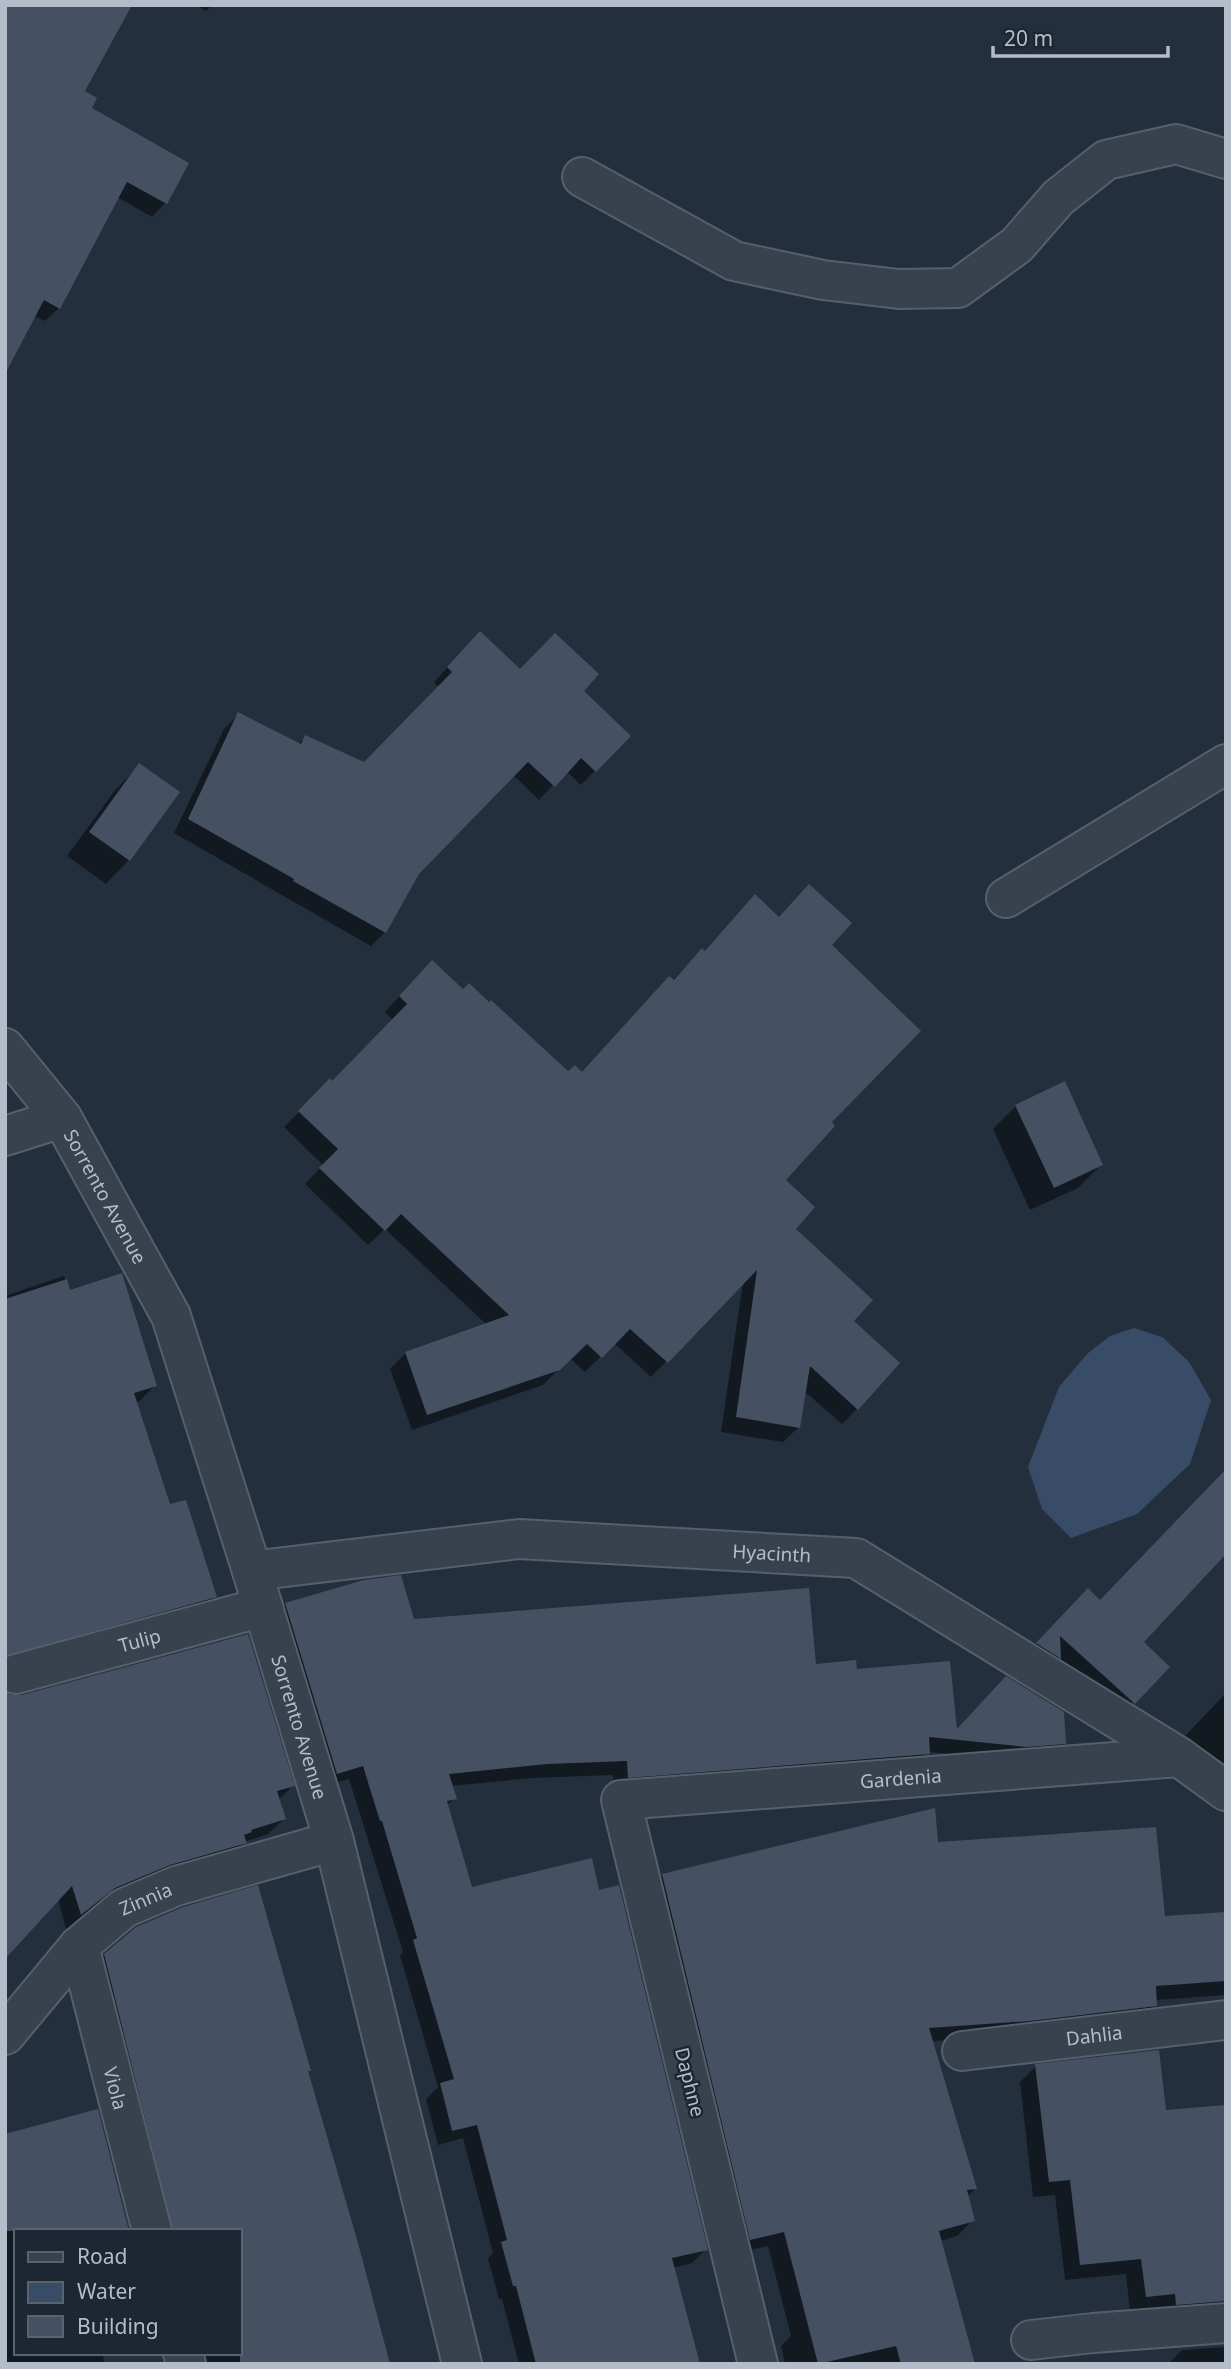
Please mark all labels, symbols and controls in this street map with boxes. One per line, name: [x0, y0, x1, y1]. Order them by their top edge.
scale bar: [993, 14, 1168, 58]
text: 20 m: [1004, 24, 1053, 52]
street label: Sorrento Avenue: [58, 1125, 153, 1268]
street label: Hyacinth: [732, 1538, 812, 1568]
street label: Tulip: [115, 1622, 164, 1659]
street label: Sorrento Avenue: [265, 1652, 334, 1803]
street label: Gardenia: [859, 1762, 943, 1795]
street label: Zinnia: [115, 1876, 176, 1922]
street label: Dahlia: [1064, 2019, 1124, 2052]
street label: Daphne: [669, 2045, 711, 2119]
street label: Viola: [97, 2064, 133, 2113]
legend: [14, 2229, 242, 2355]
text: Road: [77, 2242, 127, 2270]
text: Water: [77, 2277, 136, 2305]
text: Building: [77, 2312, 159, 2340]

